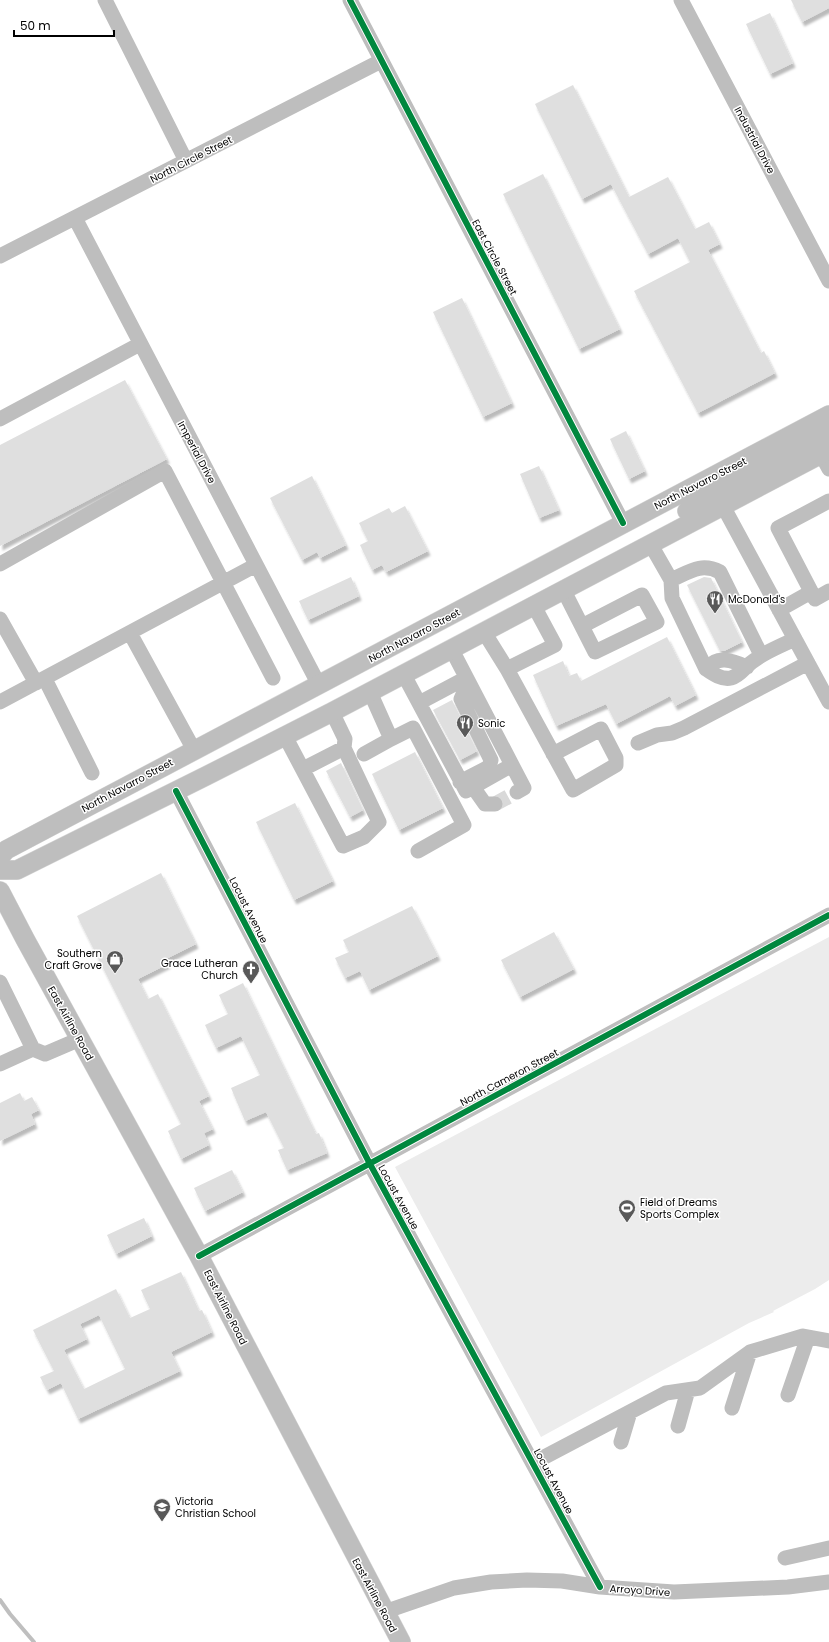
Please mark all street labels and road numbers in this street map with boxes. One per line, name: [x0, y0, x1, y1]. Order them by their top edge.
street label: Industrial Drive: [731, 104, 779, 176]
street label: North Circle Street: [148, 132, 235, 187]
street label: East Circle Street: [468, 217, 521, 298]
street label: Imperial Drive: [174, 418, 219, 486]
street label: North Navarro Street: [651, 453, 749, 513]
street label: North Navarro Street: [366, 605, 463, 666]
street label: North Navarro Street: [79, 755, 176, 816]
street label: Locust Avenue: [225, 875, 272, 946]
street label: East Airline Road: [44, 984, 97, 1063]
street label: North Cameron Street: [457, 1045, 561, 1110]
street label: Locust Avenue: [374, 1162, 423, 1232]
street label: East Airline Road: [200, 1267, 251, 1347]
street label: Locust Avenue: [530, 1446, 577, 1517]
street label: East Airline Road: [349, 1555, 401, 1635]
street label: Arroyo Drive: [609, 1581, 671, 1600]

